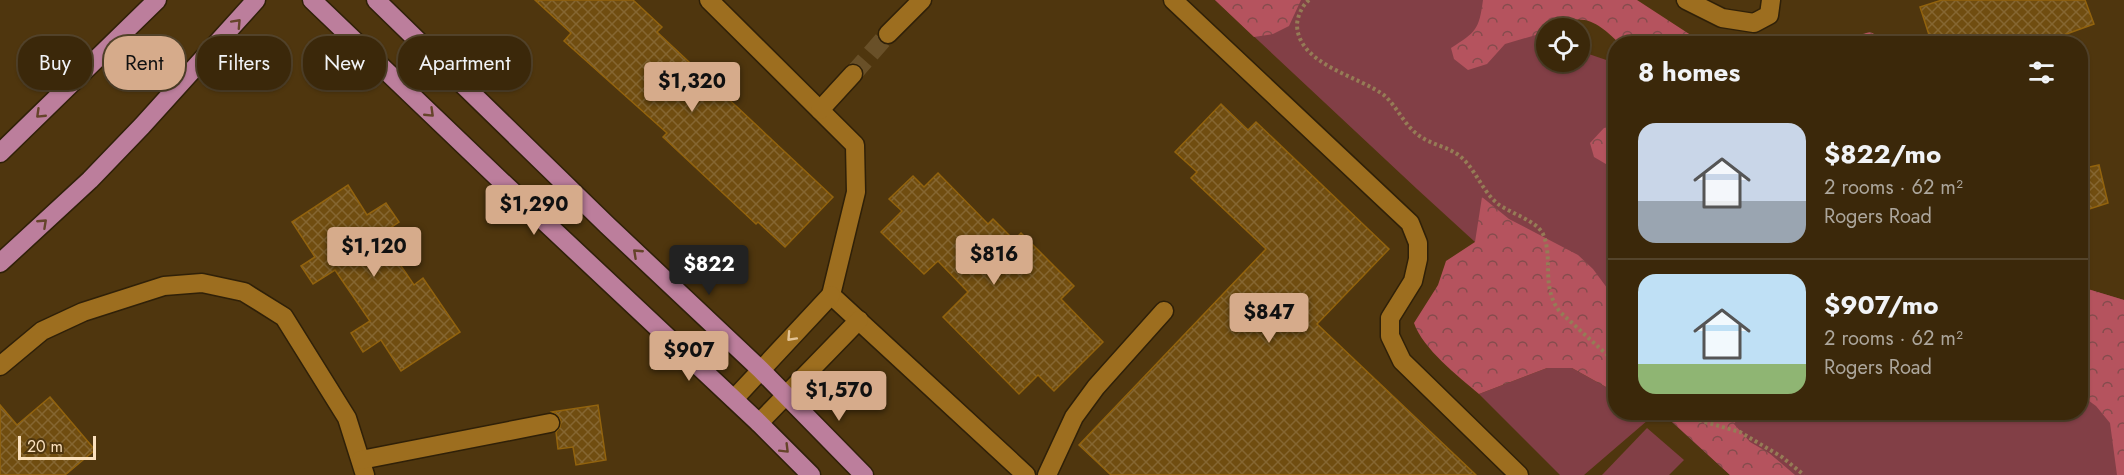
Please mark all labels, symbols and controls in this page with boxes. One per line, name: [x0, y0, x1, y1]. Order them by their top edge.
map controls: [1536, 18, 1590, 72]
button: locate: [1536, 18, 1590, 72]
one-way arrow: [230, 19, 241, 30]
chip: Buy: [18, 36, 92, 90]
chip: Rent: [104, 36, 185, 90]
chip: Filters: [197, 36, 291, 90]
chip: New: [303, 36, 386, 90]
chip: Apartment: [398, 36, 531, 90]
text: 8 homes: [1638, 53, 1740, 91]
icon: filters: [2025, 56, 2058, 89]
pin: $1,320: [643, 62, 741, 113]
text: $1,320: [658, 67, 726, 96]
one-way arrow: [423, 106, 433, 117]
one-way arrow: [37, 107, 47, 118]
text: $822/mo: [1824, 135, 1941, 173]
icon: home: [1686, 147, 1758, 219]
text: 2 rooms · 62 m²: [1824, 173, 1963, 202]
pin: $1,290: [485, 185, 583, 236]
text: $1,290: [500, 190, 568, 219]
text: Rogers Road: [1824, 202, 1932, 231]
one-way arrow: [36, 219, 47, 230]
pin: $1,120: [325, 227, 423, 278]
text: $1,120: [341, 232, 407, 261]
pin: $816: [958, 235, 1030, 286]
text: $816: [970, 240, 1018, 269]
pin: $822: [673, 245, 745, 296]
one-way arrow: [634, 249, 644, 260]
text: $822: [683, 250, 735, 279]
text: $907/mo: [1824, 286, 1939, 324]
pin: $847: [1233, 293, 1305, 344]
text: $847: [1244, 298, 1295, 327]
icon: home: [1686, 298, 1758, 370]
text: 2 rooms · 62 m²: [1824, 324, 1963, 353]
pin: $907: [653, 331, 725, 382]
one-way arrow: [787, 331, 798, 341]
text: $907: [663, 336, 715, 365]
text: Rogers Road: [1824, 353, 1932, 382]
pin: $1,570: [790, 371, 888, 422]
text: $1,570: [805, 376, 873, 405]
scale bar: [18, 433, 96, 460]
text: 20 m: [27, 435, 63, 458]
one-way arrow: [779, 442, 789, 453]

